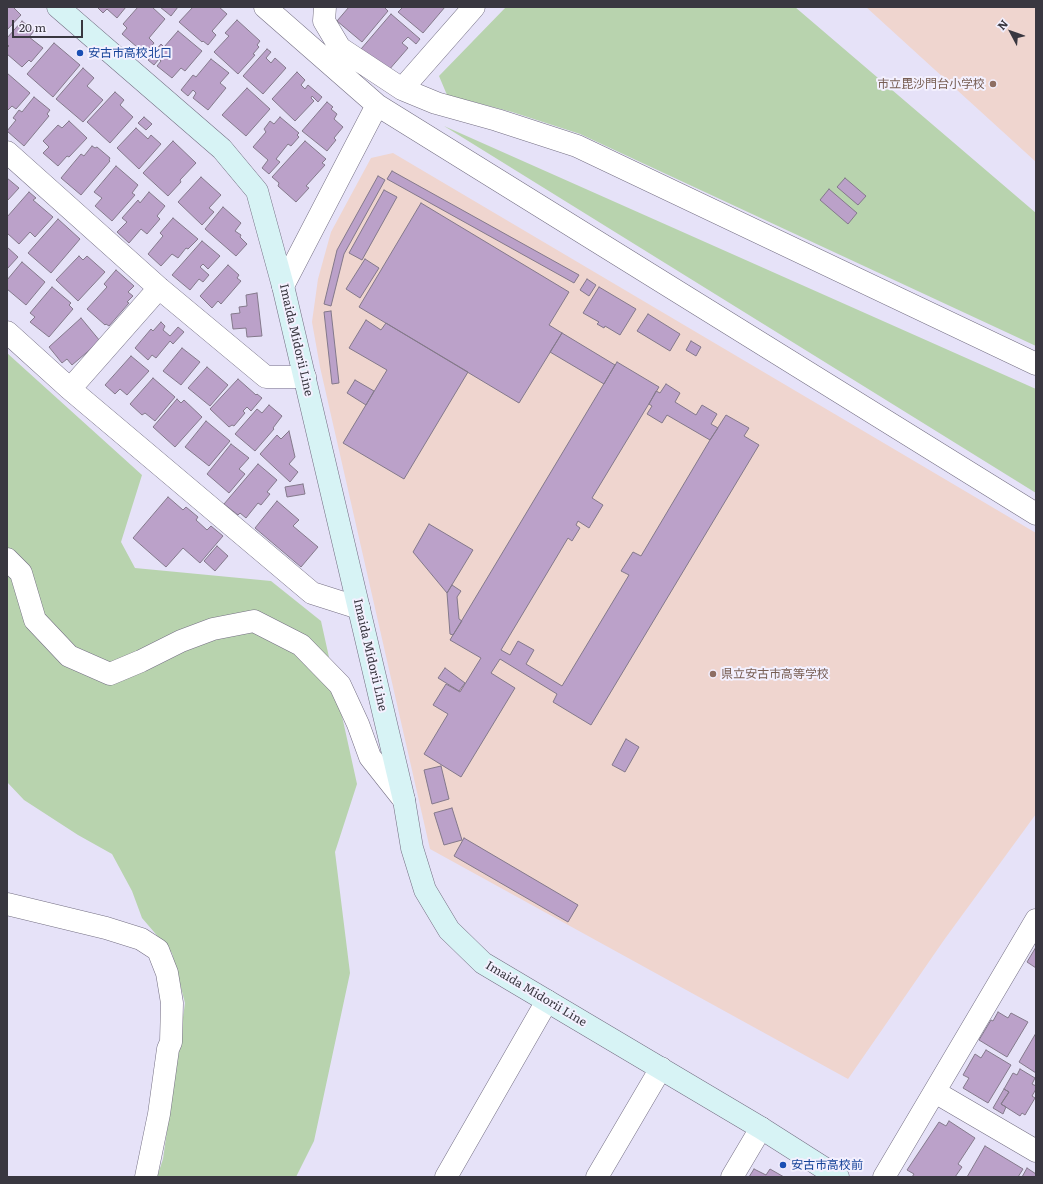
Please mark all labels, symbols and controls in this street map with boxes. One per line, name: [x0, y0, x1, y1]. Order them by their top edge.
scale bar: [14, 12, 85, 38]
north arrow: [991, 12, 1031, 52]
text: N: [993, 15, 1011, 33]
text: 20 m: [19, 18, 46, 36]
place label: 安古市高校北口: [88, 46, 172, 60]
marker: 安古市高校北口: [75, 48, 85, 58]
place label: 市立毘沙門台小学校: [877, 77, 985, 91]
marker: 市立毘沙門台小学校: [988, 79, 998, 89]
street label: Imaida Midorii Line: [276, 282, 316, 398]
street label: Imaida Midorii Line: [350, 597, 390, 713]
place label: 県立安古市高等学校: [721, 667, 829, 681]
marker: 県立安古市高等学校: [708, 669, 718, 679]
street label: Imaida Midorii Line: [483, 958, 589, 1030]
place label: 安古市高校前: [791, 1158, 863, 1172]
marker: 安古市高校前: [778, 1160, 788, 1170]

